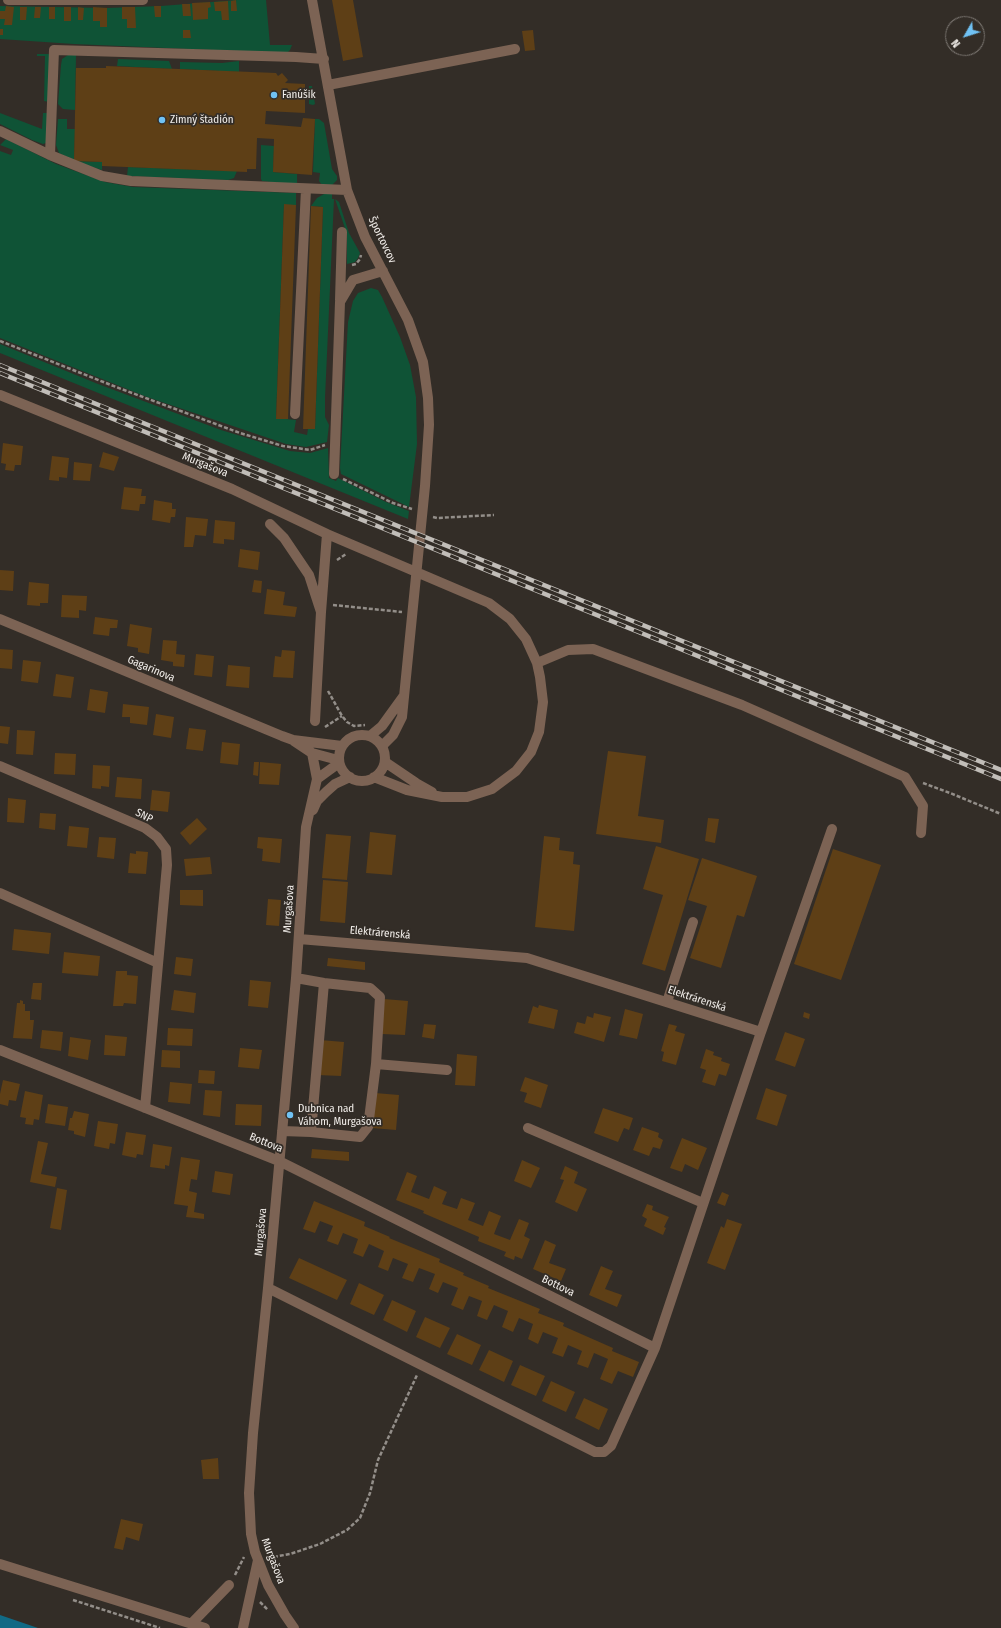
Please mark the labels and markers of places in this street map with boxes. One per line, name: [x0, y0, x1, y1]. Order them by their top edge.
place label: Fanúšik: [282, 88, 316, 102]
marker: Fanúšik: [269, 90, 279, 100]
place label: Zimný štadión: [170, 113, 233, 127]
marker: Zimný štadión: [157, 115, 167, 125]
place label: Dubnica nad Váhom, Murgašova: [298, 1102, 382, 1128]
marker: Dubnica nad Váhom, Murgašova: [285, 1110, 295, 1120]

